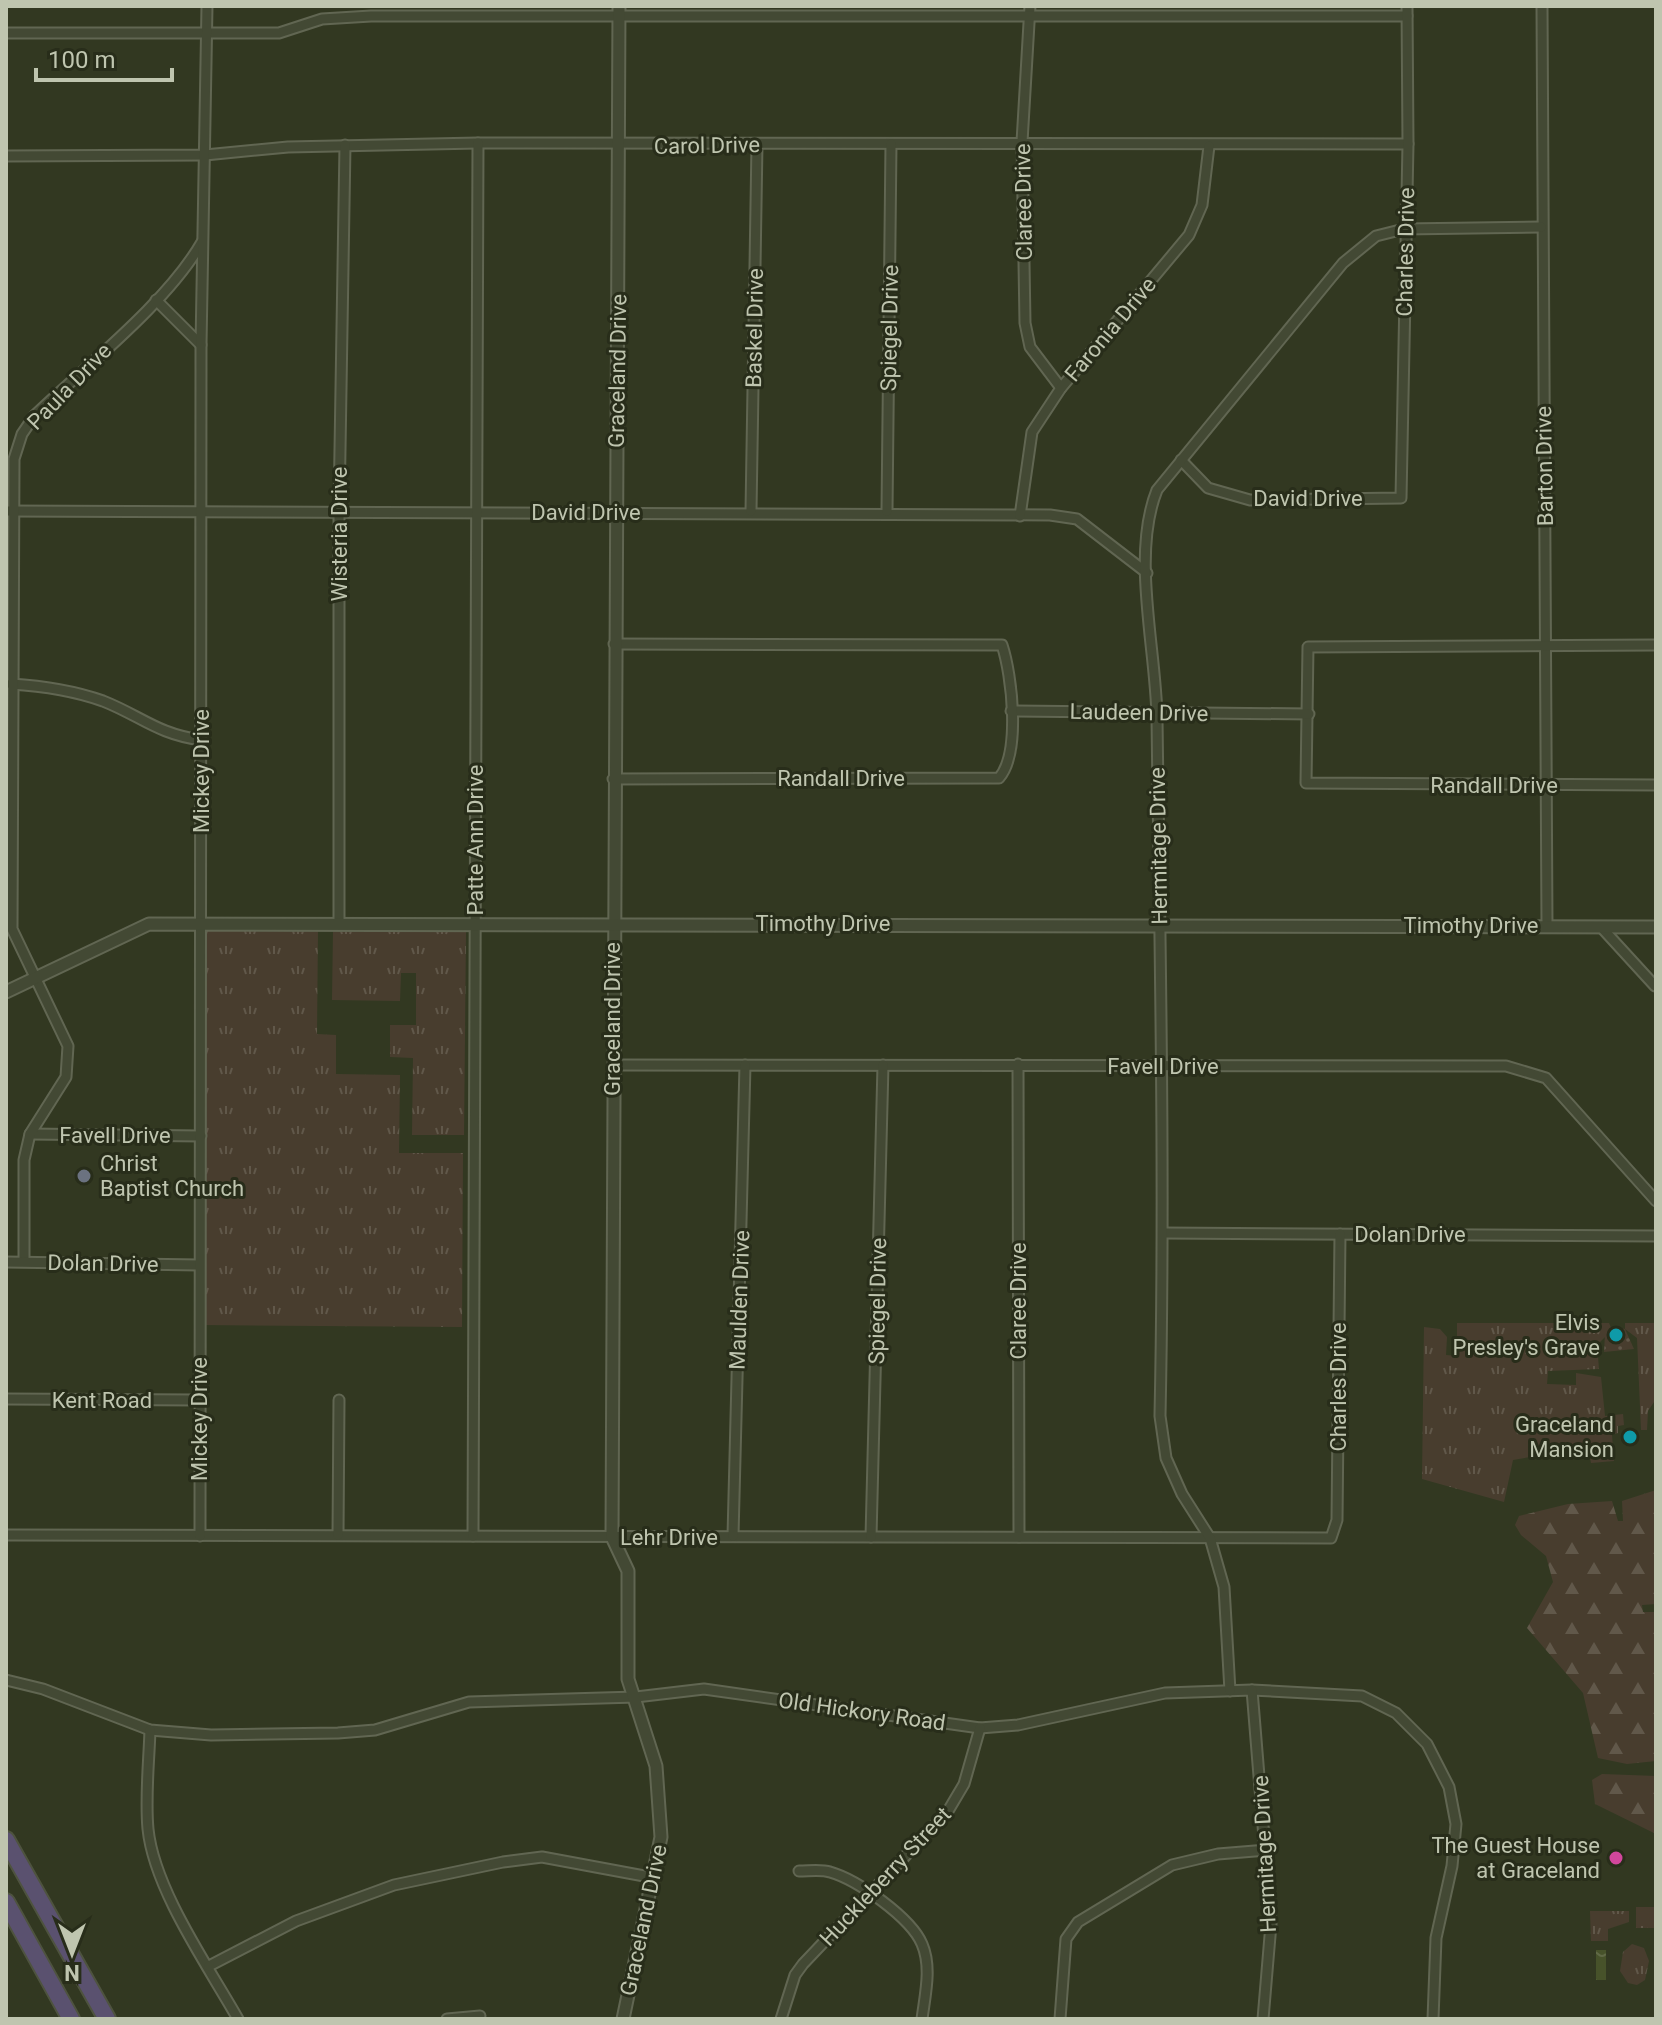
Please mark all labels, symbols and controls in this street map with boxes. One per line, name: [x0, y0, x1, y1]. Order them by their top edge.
scale bar: [36, 32, 172, 82]
text: 100 m: [48, 46, 115, 74]
street label: Carol Drive: [654, 132, 760, 159]
street label: Claree Drive: [1010, 143, 1037, 261]
street label: Charles Drive: [1392, 187, 1419, 317]
street label: Spiegel Drive: [876, 264, 903, 392]
street label: Baskel Drive: [741, 268, 768, 388]
street label: Faronia Drive: [1060, 272, 1161, 386]
street label: Graceland Drive: [604, 294, 631, 448]
street label: Paula Drive: [22, 338, 117, 435]
street label: Barton Drive: [1531, 406, 1558, 526]
street label: Wisteria Drive: [327, 467, 352, 601]
street label: David Drive: [1253, 486, 1363, 511]
street label: David Drive: [531, 500, 641, 525]
street label: Laudeen Drive: [1069, 699, 1209, 726]
street label: Mickey Drive: [189, 709, 214, 833]
street label: Patte Ann Drive: [463, 765, 488, 915]
street label: Randall Drive: [777, 766, 905, 791]
street label: Hermitage Drive: [1145, 767, 1172, 925]
street label: Randall Drive: [1430, 773, 1558, 798]
street label: Timothy Drive: [756, 911, 890, 936]
street label: Timothy Drive: [1404, 913, 1538, 938]
street label: Graceland Drive: [600, 942, 625, 1096]
street label: Favell Drive: [1107, 1054, 1219, 1079]
street label: Favell Drive: [59, 1123, 171, 1148]
place label: Christ Baptist Church: [100, 1151, 244, 1201]
marker: Christ Baptist Church: [75, 1167, 93, 1185]
street label: Dolan Drive: [1354, 1222, 1466, 1247]
street label: Maulden Drive: [725, 1230, 754, 1370]
street label: Spiegel Drive: [864, 1237, 891, 1365]
street label: Claree Drive: [1006, 1242, 1031, 1360]
street label: Dolan Drive: [47, 1250, 159, 1277]
place label: Elvis Presley's Grave: [1453, 1310, 1600, 1360]
street label: Charles Drive: [1326, 1322, 1351, 1452]
marker: Elvis Presley's Grave: [1607, 1326, 1625, 1344]
street label: Mickey Drive: [187, 1357, 212, 1481]
street label: Kent Road: [52, 1388, 152, 1413]
place label: Graceland Mansion: [1515, 1412, 1614, 1462]
marker: Graceland Mansion: [1621, 1428, 1639, 1446]
street label: Lehr Drive: [620, 1525, 718, 1550]
street label: Old Hickory Road: [777, 1687, 947, 1736]
street label: Hermitage Drive: [1248, 1775, 1281, 1933]
street label: Huckleberry Street: [815, 1802, 956, 1951]
place label: The Guest House at Graceland: [1431, 1833, 1600, 1883]
street label: Graceland Drive: [615, 1842, 672, 1998]
marker: The Guest House at Graceland: [1607, 1849, 1625, 1867]
north arrow: [32, 1913, 112, 1993]
text: N: [64, 1960, 80, 1985]

